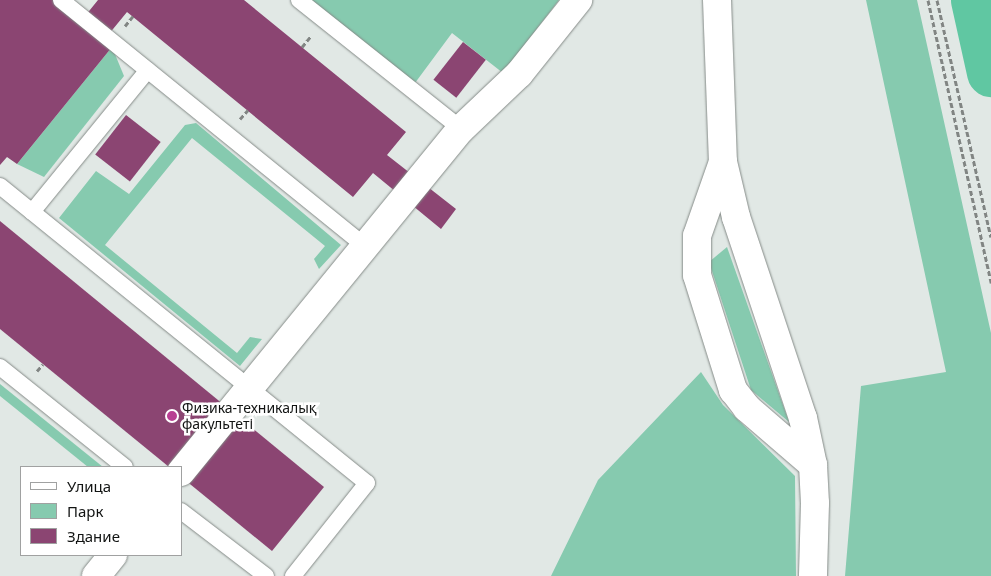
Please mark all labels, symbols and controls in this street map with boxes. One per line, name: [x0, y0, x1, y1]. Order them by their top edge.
place label: Физика-техникалық факультеті: [182, 400, 317, 432]
marker: Физика-техникалық факультеті: [166, 410, 178, 422]
legend: [20, 466, 182, 556]
text: Улица: [67, 476, 111, 496]
text: Парк: [67, 501, 103, 521]
text: Здание: [67, 526, 120, 546]

